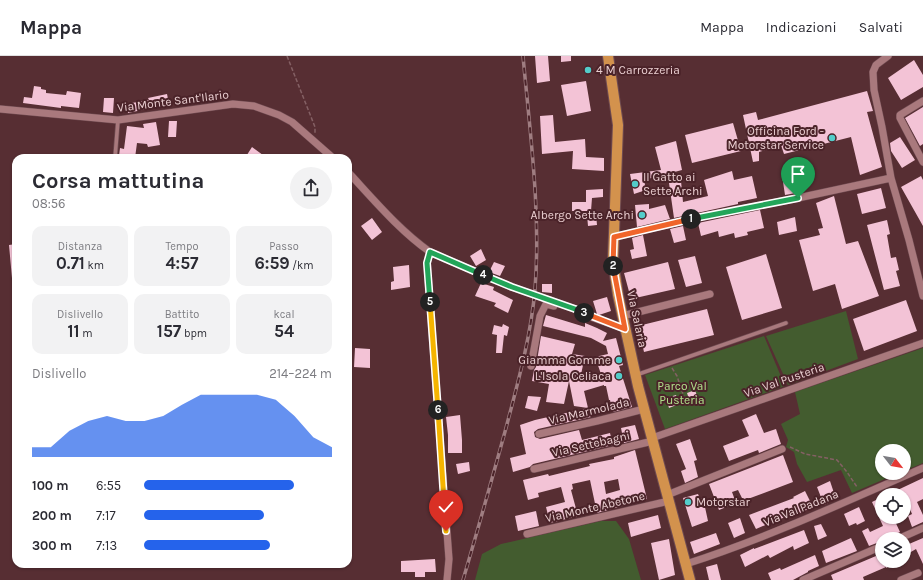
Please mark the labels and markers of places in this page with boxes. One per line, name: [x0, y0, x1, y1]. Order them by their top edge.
place label: 4 M Carrozzeria: [596, 63, 680, 77]
marker: 4 M Carrozzeria: [583, 65, 593, 75]
place label: Officina Ford - Motorstar Service: [728, 124, 824, 152]
marker: Officina Ford - Motorstar Service: [827, 133, 837, 143]
pin: [781, 157, 815, 198]
place label: Il Gatto ai Sette Archi: [643, 170, 703, 198]
marker: Il Gatto ai Sette Archi: [630, 179, 640, 189]
place label: Albergo Sette Archi: [530, 208, 634, 222]
pin: 1: [681, 209, 701, 229]
marker: Albergo Sette Archi: [637, 210, 647, 220]
pin: 2: [603, 256, 623, 276]
pin: 4: [473, 265, 493, 285]
pin: 5: [420, 292, 440, 312]
pin: 3: [574, 303, 594, 323]
place label: Giamma Gomme: [518, 353, 611, 367]
marker: Giamma Gomme: [614, 355, 624, 365]
place label: L'Isola Celiaca: [535, 369, 611, 383]
marker: L'Isola Celiaca: [614, 371, 624, 381]
pin: 6: [428, 400, 448, 420]
pin: [429, 490, 463, 531]
place label: Motorstar: [696, 495, 751, 509]
marker: Motorstar: [683, 497, 693, 507]

